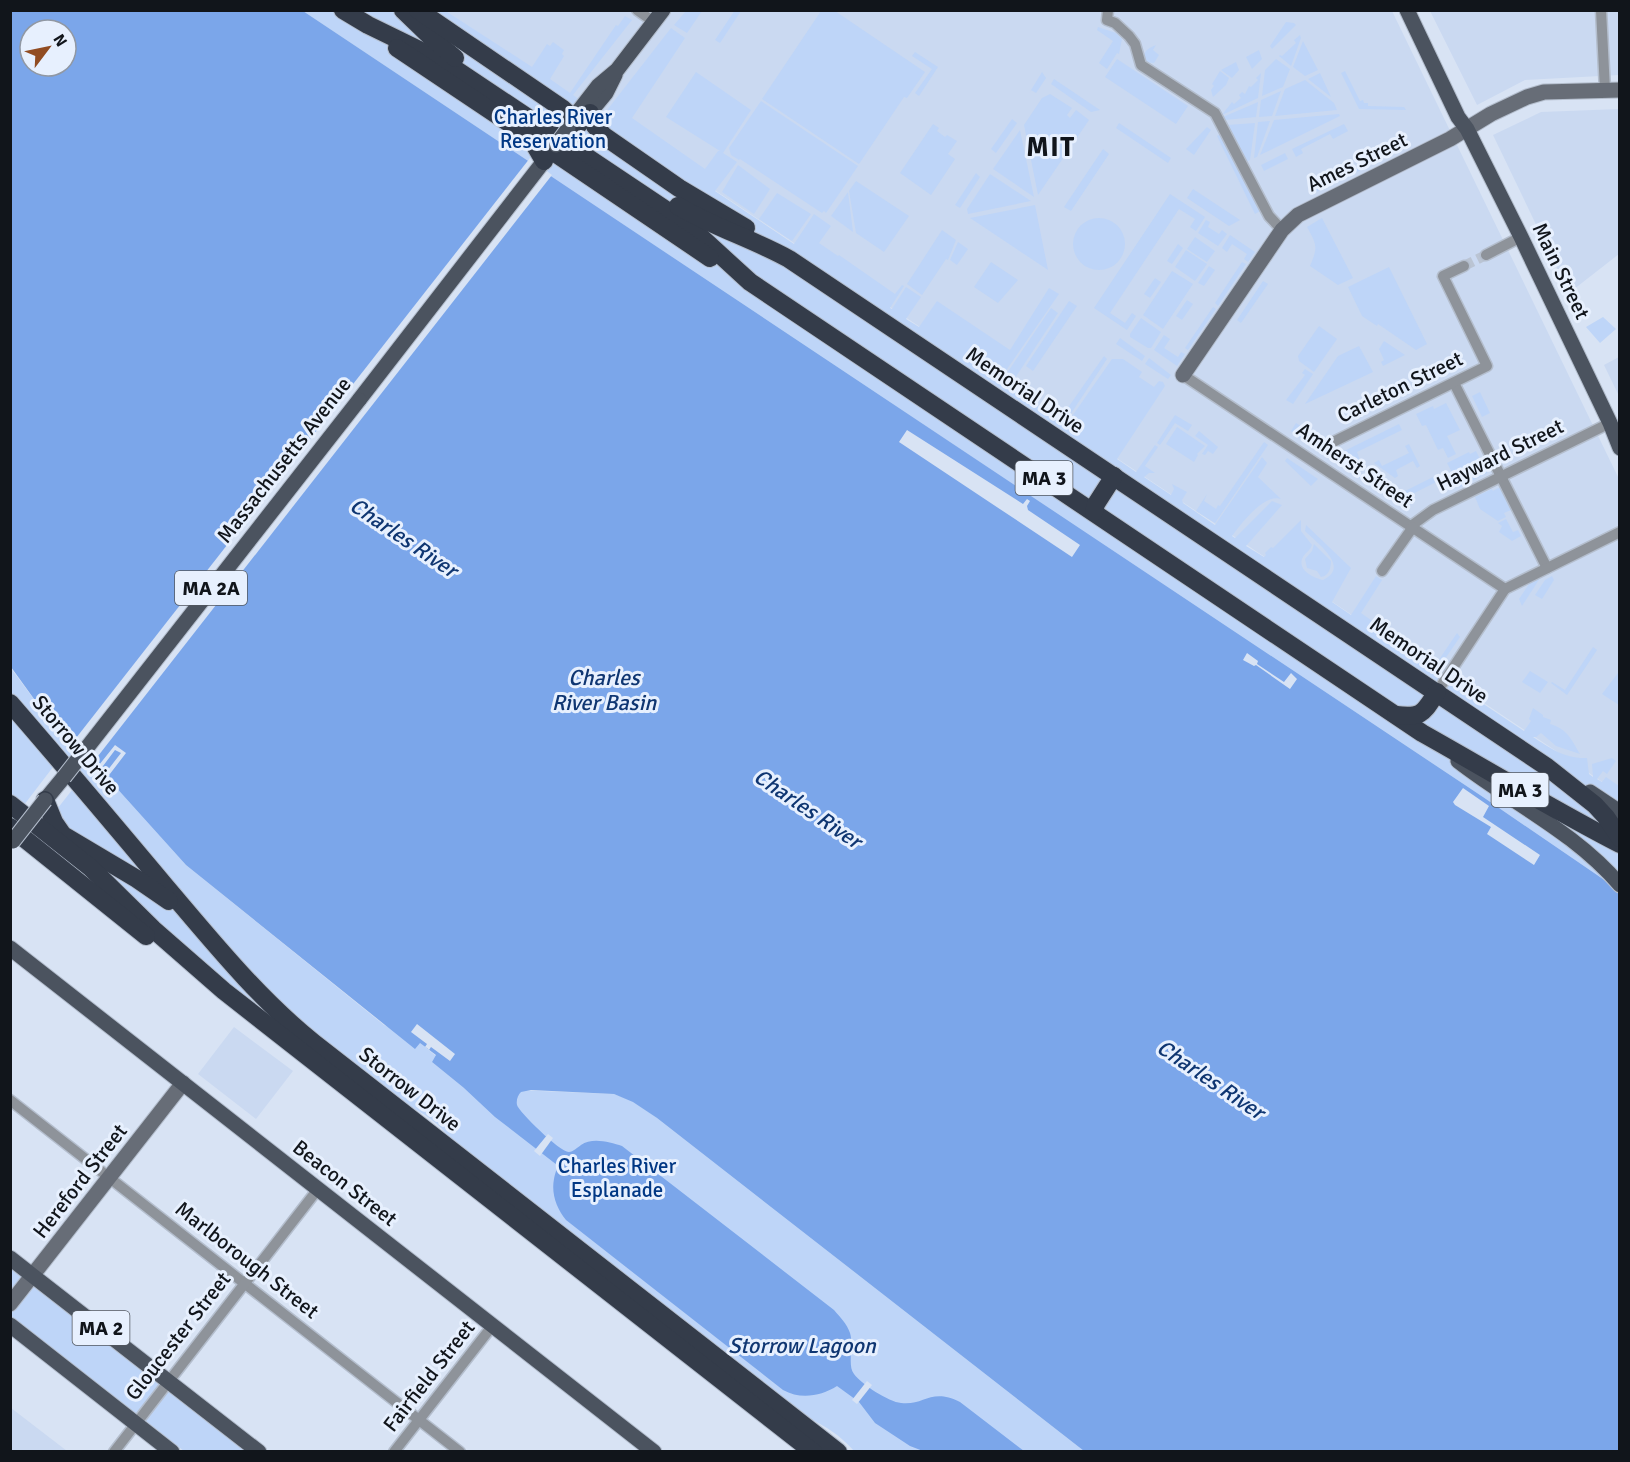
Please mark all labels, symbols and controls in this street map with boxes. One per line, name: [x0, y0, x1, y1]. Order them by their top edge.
north arrow: [18, 18, 78, 78]
text: N: [48, 31, 71, 51]
park label: Charles River Reservation: [494, 104, 612, 154]
street label: Ames Street: [1302, 127, 1412, 197]
district label: MIT: [1026, 131, 1076, 164]
street label: Main Street: [1526, 219, 1596, 323]
street label: Memorial Drive: [961, 341, 1089, 439]
street label: Carleton Street: [1333, 345, 1467, 429]
street label: Massachusetts Avenue: [211, 372, 357, 548]
street label: Hayward Street: [1432, 413, 1568, 497]
street label: Amherst Street: [1292, 416, 1418, 514]
road number: MA 3: [1016, 461, 1072, 495]
water label: Charles River: [345, 492, 465, 585]
road number: MA 2A: [175, 571, 247, 605]
street label: Memorial Drive: [1365, 611, 1493, 709]
water label: Charles River Basin: [552, 664, 657, 716]
street label: Storrow Drive: [27, 690, 125, 800]
water label: Charles River: [749, 763, 869, 856]
road number: MA 3: [1492, 773, 1549, 807]
water label: Charles River: [1152, 1034, 1272, 1127]
street label: Storrow Drive: [354, 1041, 466, 1137]
street label: Hereford Street: [27, 1119, 133, 1243]
street label: Beacon Street: [288, 1134, 402, 1232]
park label: Charles River Esplanade: [558, 1153, 676, 1203]
street label: Marlborough Street: [170, 1196, 324, 1324]
street label: Gloucester Street: [120, 1267, 236, 1405]
road number: MA 2: [72, 1311, 130, 1345]
street label: Fairfield Street: [377, 1315, 481, 1437]
water label: Storrow Lagoon: [728, 1332, 877, 1359]

